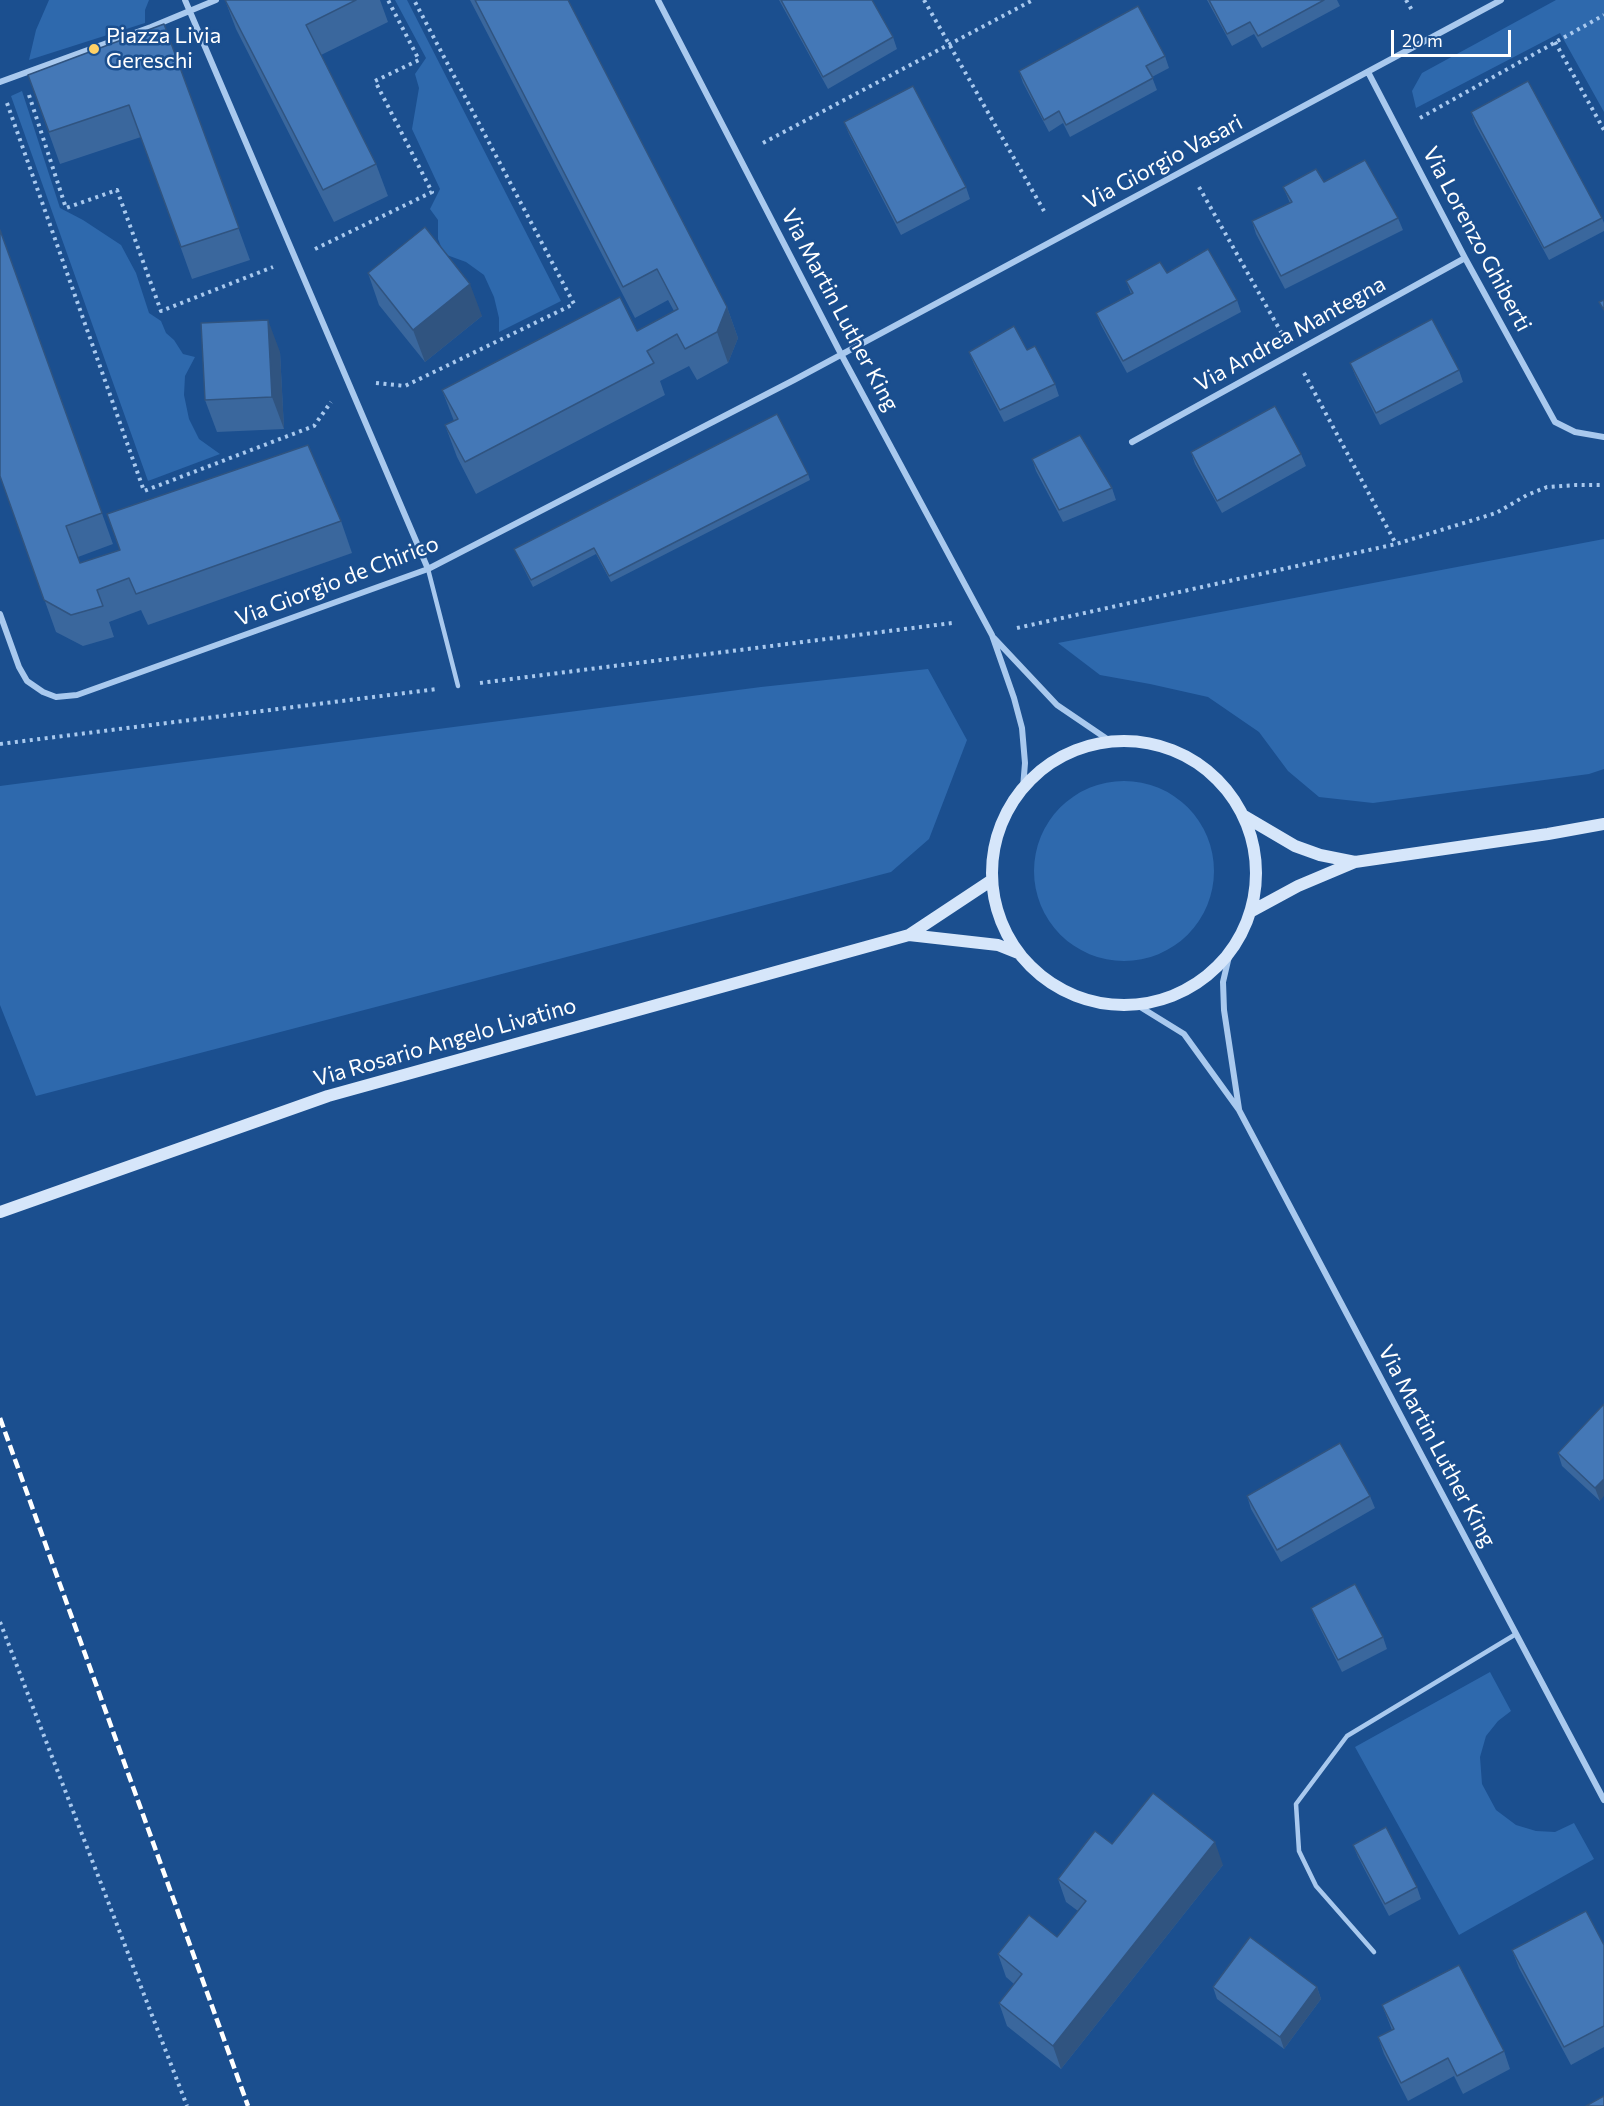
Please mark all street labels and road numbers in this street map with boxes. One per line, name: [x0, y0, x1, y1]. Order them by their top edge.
street label: Via Giorgio Vasari: [1079, 109, 1247, 215]
street label: Via Lorenzo Ghiberti: [1417, 142, 1537, 336]
street label: Via Martin Luther King: [775, 204, 905, 416]
street label: Via Andrea Mantegna: [1190, 271, 1390, 397]
street label: Via Giorgio de Chirico: [232, 530, 442, 632]
street label: Via Rosario Angelo Livatino: [311, 992, 579, 1092]
street label: Via Martin Luther King: [1372, 1340, 1502, 1552]

